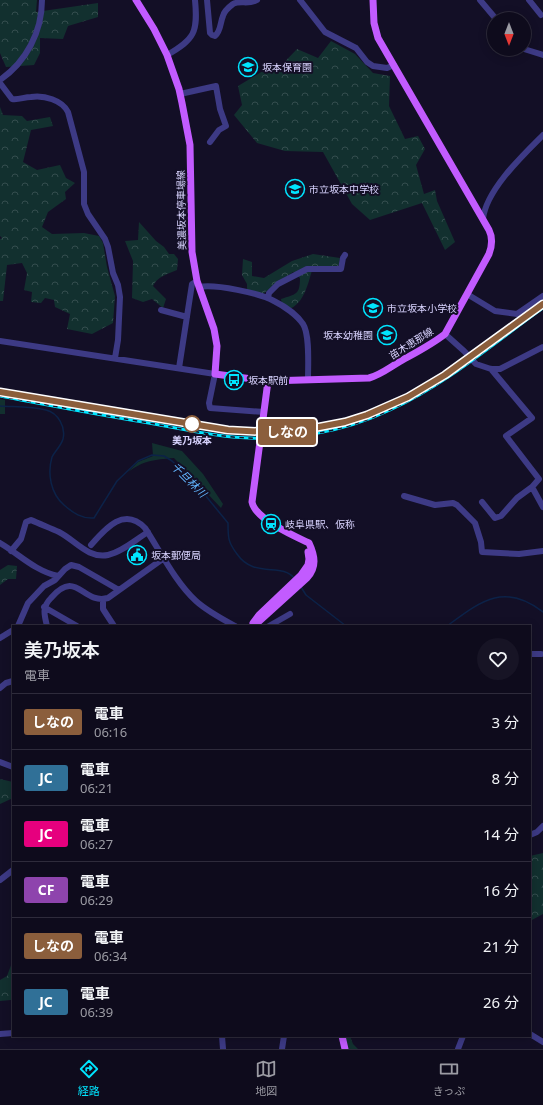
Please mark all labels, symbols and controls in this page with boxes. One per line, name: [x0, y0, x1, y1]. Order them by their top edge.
north arrow: [487, 12, 531, 56]
map controls: [487, 12, 531, 56]
school or university icon: 坂本保育園: [237, 56, 259, 78]
place label: 坂本保育園: [262, 60, 312, 74]
street label: 美濃坂本停車場線: [173, 170, 189, 250]
school or university icon: 市立坂本中学校: [284, 178, 306, 200]
place label: 市立坂本中学校: [309, 182, 379, 196]
school or university icon: 市立坂本小学校: [362, 297, 384, 319]
place label: 市立坂本小学校: [387, 301, 457, 315]
school or university icon: 坂本幼稚園: [376, 324, 398, 346]
street label: 苗木恵那線: [386, 324, 436, 362]
place label: 坂本幼稚園: [323, 328, 373, 342]
bus stop icon: 坂本駅前: [223, 369, 245, 391]
place label: 坂本駅前: [248, 373, 288, 387]
marker: 美乃坂本: [183, 415, 201, 433]
line badge: しなの: [264, 419, 310, 445]
text: しなの: [266, 422, 308, 441]
place label: 美乃坂本: [172, 433, 212, 447]
water label: 千旦林川: [168, 459, 211, 501]
station icon: 岐阜県駅、仮称: [260, 513, 282, 535]
place label: 岐阜県駅、仮称: [285, 517, 355, 531]
public building icon: 坂本郵便局: [126, 544, 148, 566]
place label: 坂本郵便局: [151, 548, 201, 562]
text: 美乃坂本: [24, 637, 100, 663]
button: heart: [477, 638, 519, 680]
text: 電車: [24, 666, 50, 684]
text: 電車: [94, 703, 124, 723]
text: しなの: [32, 712, 74, 731]
text: 3 分: [492, 712, 519, 732]
text: 06:16: [94, 723, 127, 741]
text: 電車: [80, 759, 110, 779]
text: JC: [39, 768, 53, 787]
text: 8 分: [492, 768, 519, 788]
text: 06:21: [80, 779, 113, 797]
text: 電車: [80, 815, 110, 835]
text: JC: [39, 824, 53, 843]
text: 14 分: [483, 824, 519, 844]
text: 06:27: [80, 835, 113, 853]
text: 電車: [80, 871, 110, 891]
text: CF: [38, 880, 54, 899]
text: 16 分: [483, 880, 519, 900]
text: 06:29: [80, 891, 113, 909]
text: 電車: [94, 927, 124, 947]
text: しなの: [32, 936, 74, 955]
text: 21 分: [483, 936, 519, 956]
text: 06:34: [94, 947, 127, 965]
text: 電車: [80, 983, 110, 1003]
text: JC: [39, 992, 53, 1011]
text: 26 分: [483, 992, 519, 1012]
text: 06:39: [80, 1003, 113, 1021]
tab: 経路: [78, 1058, 100, 1098]
tab: 地図: [255, 1058, 277, 1098]
tab: きっぷ: [433, 1058, 465, 1098]

